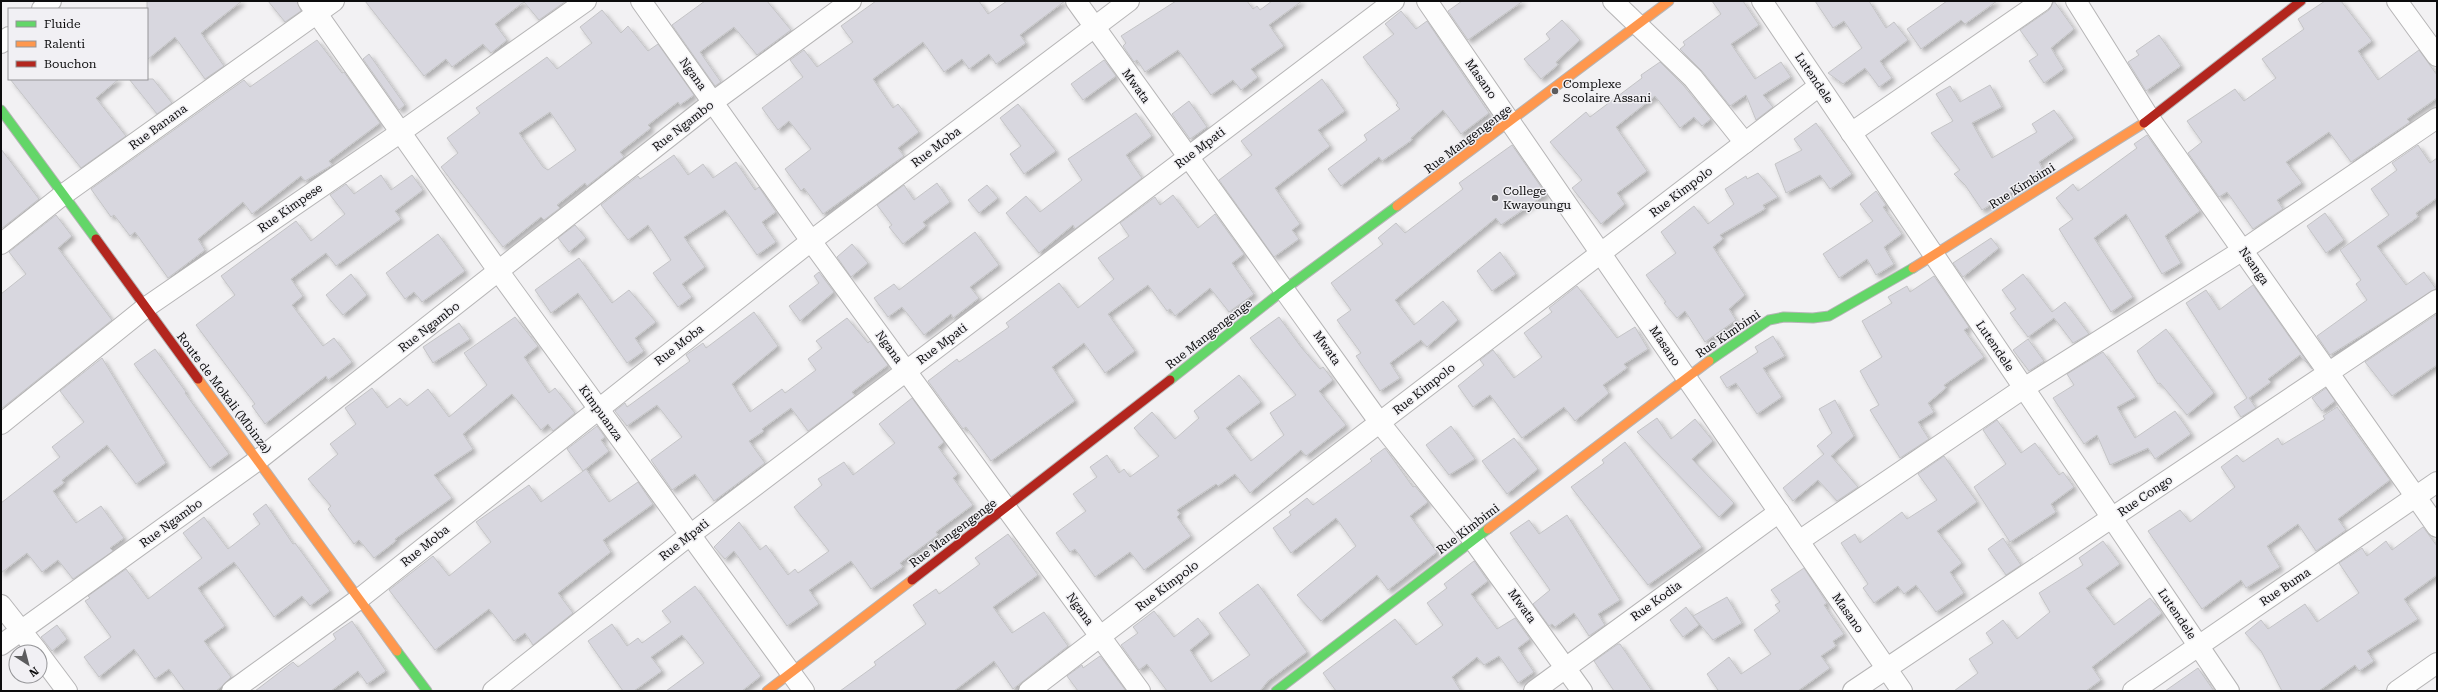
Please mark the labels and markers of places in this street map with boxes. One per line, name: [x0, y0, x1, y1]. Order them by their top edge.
place label: Complexe Scolaire Assani: [1563, 77, 1651, 105]
marker: Complexe Scolaire Assani: [1550, 86, 1560, 96]
place label: College Kwayoungu: [1503, 184, 1571, 212]
marker: College Kwayoungu: [1490, 193, 1500, 203]

